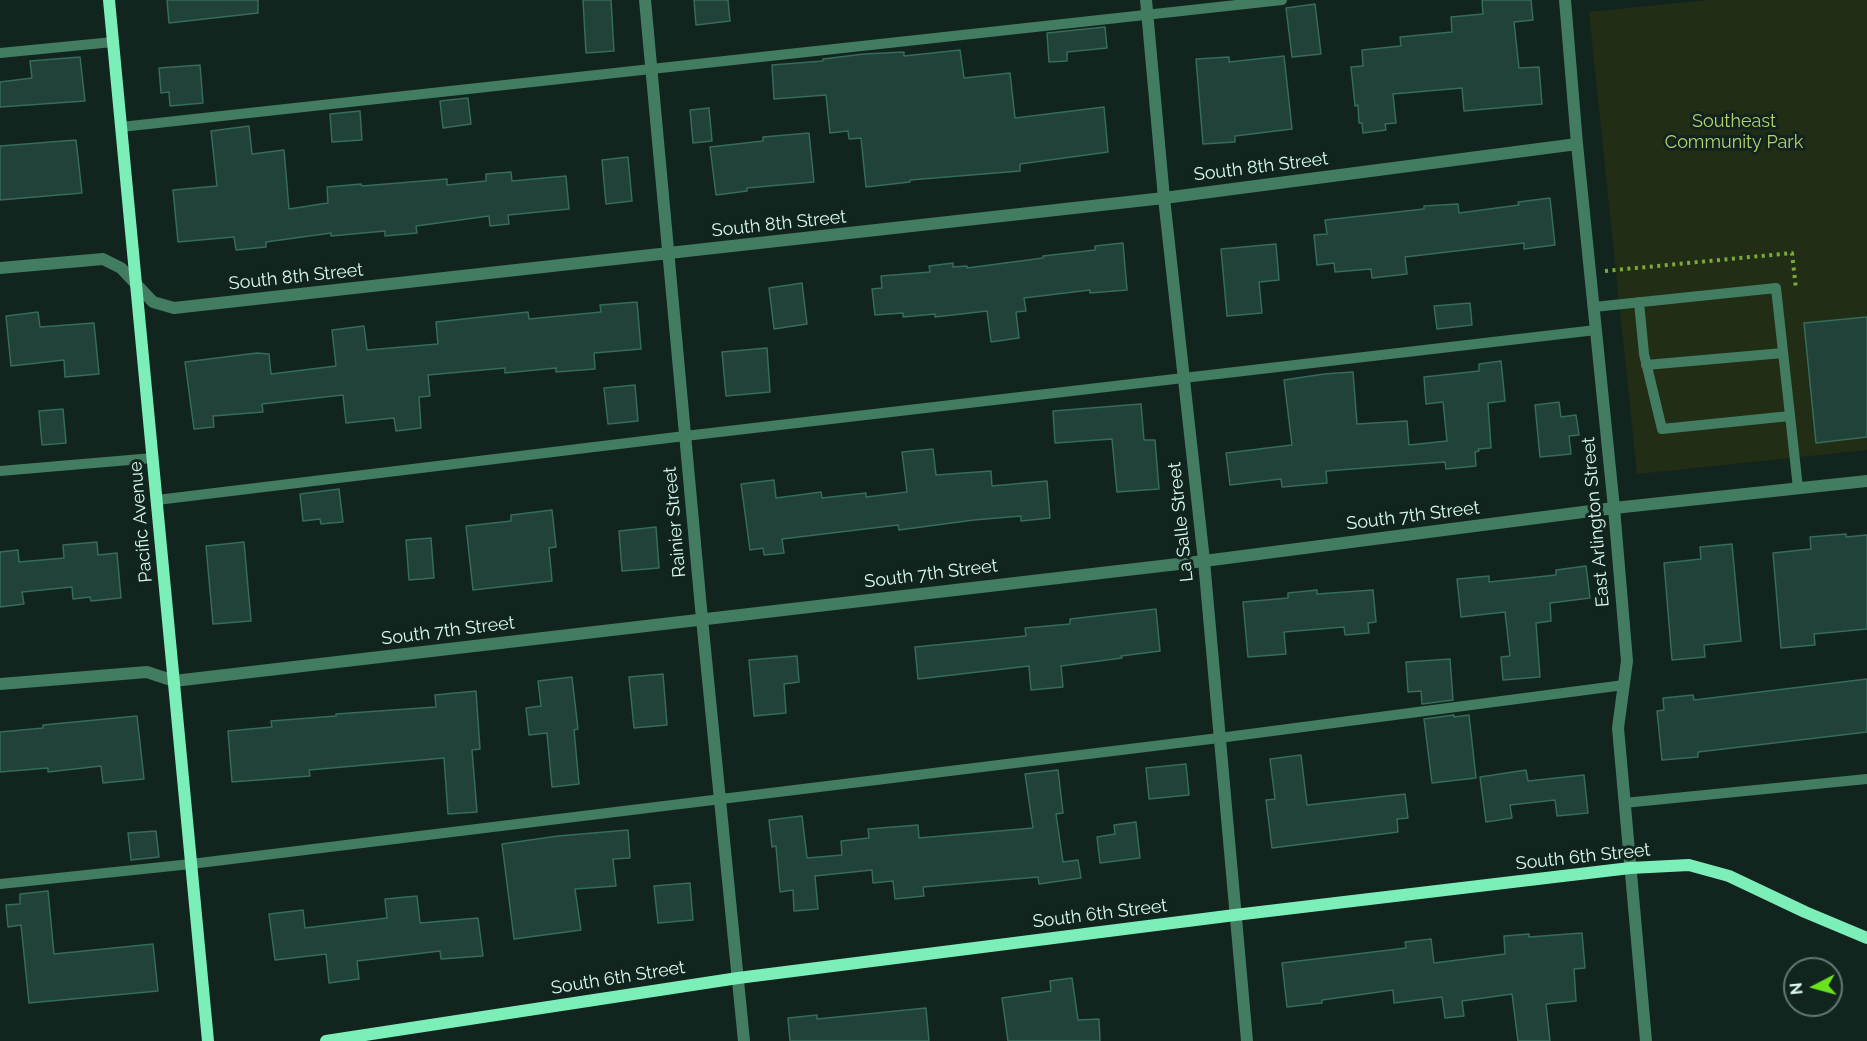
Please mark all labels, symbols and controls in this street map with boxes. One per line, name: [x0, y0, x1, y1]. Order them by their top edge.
park label: Southeast Community Park: [1665, 111, 1803, 154]
street label: South 8th Street: [1193, 148, 1329, 186]
street label: South 8th Street: [711, 206, 847, 242]
street label: South 8th Street: [228, 259, 364, 295]
street label: East Arlington Street: [1578, 436, 1614, 608]
street label: Pacific Avenue: [125, 461, 157, 583]
street label: La Salle Street: [1164, 461, 1198, 583]
street label: Rainier Street: [659, 466, 691, 578]
street label: South 7th Street: [1345, 497, 1481, 535]
street label: South 7th Street: [863, 555, 999, 593]
street label: South 7th Street: [380, 612, 516, 650]
street label: South 6th Street: [1515, 839, 1651, 875]
street label: South 6th Street: [1032, 895, 1168, 933]
street label: South 6th Street: [549, 957, 687, 999]
north arrow: [1783, 957, 1843, 1017]
text: N: [1787, 982, 1807, 996]

